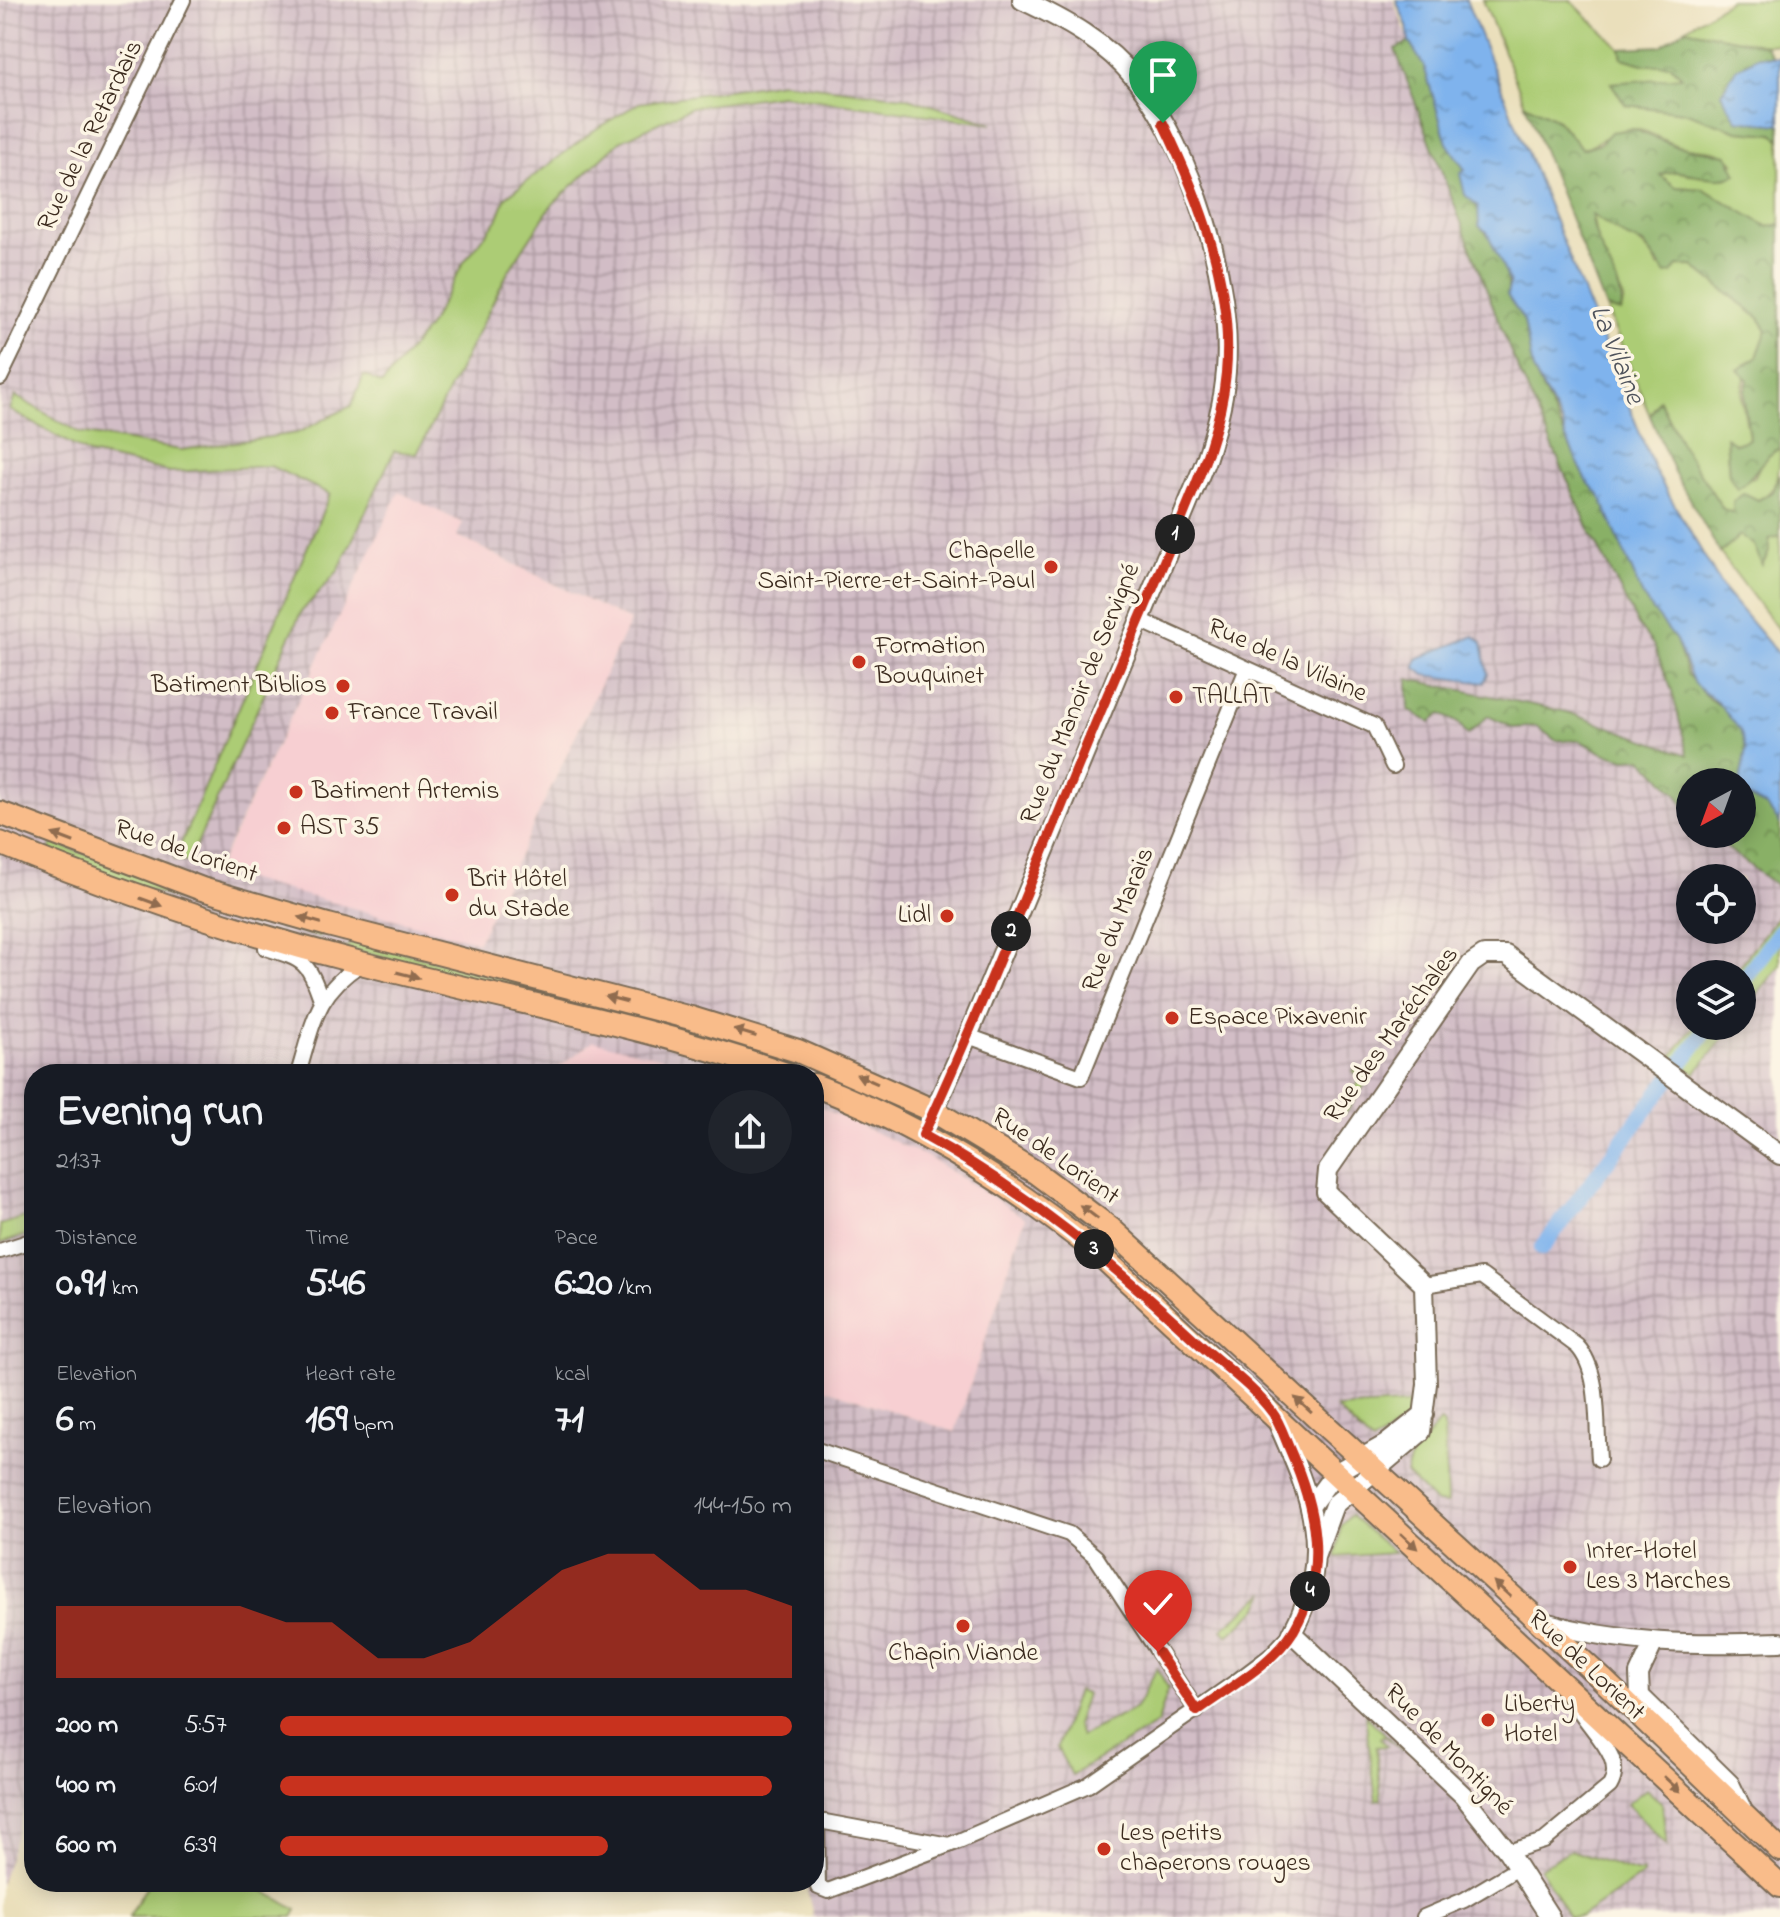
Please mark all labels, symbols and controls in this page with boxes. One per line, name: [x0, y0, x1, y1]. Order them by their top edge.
street label: Rue de la Retardais: [28, 34, 154, 238]
pin: [1129, 41, 1197, 123]
icon: arrive: [1141, 53, 1185, 97]
water label: La Vilaine: [1578, 299, 1655, 412]
pin: 1: [1155, 514, 1195, 554]
text: 1: [1172, 518, 1179, 550]
place label: Chapelle Saint-Pierre-et-Saint-Paul: [757, 533, 1035, 601]
street label: Rue du Manoir de Servigné: [1011, 557, 1151, 830]
marker: Chapelle Saint-Pierre-et-Saint-Paul: [1042, 558, 1060, 576]
street label: Rue de la Vilaine: [1201, 609, 1373, 713]
place label: Formation Bouquinet: [874, 628, 985, 696]
marker: Formation Bouquinet: [850, 653, 868, 671]
place label: Batiment Biblios: [150, 667, 327, 705]
marker: Batiment Biblios: [334, 677, 352, 695]
place label: TALLAT: [1192, 678, 1273, 716]
marker: TALLAT: [1167, 688, 1185, 706]
place label: France Travail: [347, 694, 498, 732]
marker: France Travail: [323, 704, 341, 722]
north arrow: [1676, 768, 1756, 848]
map controls: [1676, 768, 1756, 1040]
place label: Batiment Artemis: [311, 773, 499, 811]
marker: Batiment Artemis: [287, 783, 305, 801]
place label: AST 35: [300, 809, 380, 847]
street label: Rue de Lorient: [109, 810, 263, 894]
marker: AST 35: [275, 819, 293, 837]
one-way arrow: [51, 831, 75, 844]
street label: Rue du Marais: [1073, 842, 1165, 998]
place label: Brit Hôtel du Stade: [467, 861, 570, 929]
button: locate: [1676, 864, 1756, 944]
marker: Brit Hôtel du Stade: [443, 886, 461, 904]
one-way arrow: [139, 896, 163, 909]
place label: Lidl: [898, 897, 931, 935]
marker: Lidl: [938, 907, 956, 925]
pin: 2: [991, 911, 1031, 951]
one-way arrow: [297, 914, 322, 926]
text: 2: [1006, 915, 1016, 947]
street label: Rue des Maréchales: [1315, 939, 1469, 1131]
button: layers: [1676, 960, 1756, 1040]
one-way arrow: [395, 969, 420, 982]
one-way arrow: [603, 992, 628, 1004]
place label: Espace Pixavenir: [1188, 999, 1368, 1037]
marker: Espace Pixavenir: [1163, 1009, 1181, 1027]
one-way arrow: [733, 1026, 757, 1039]
one-way arrow: [855, 1072, 879, 1086]
text: Evening run: [56, 1081, 263, 1145]
button: share: [708, 1090, 792, 1174]
street label: Rue de Lorient: [983, 1099, 1127, 1215]
text: 21:37: [56, 1143, 101, 1181]
one-way arrow: [1079, 1204, 1099, 1220]
text: Distance: [56, 1223, 137, 1255]
text: Time: [305, 1223, 349, 1255]
text: Pace: [555, 1223, 598, 1255]
pin: 3: [1074, 1229, 1114, 1269]
text: 3: [1089, 1233, 1099, 1265]
text: 0.91: [56, 1255, 106, 1314]
text: 5:46: [305, 1255, 366, 1314]
text: 6:20: [555, 1255, 613, 1314]
text: km: [106, 1273, 138, 1305]
text: /km: [613, 1273, 652, 1305]
text: Elevation: [56, 1359, 137, 1391]
text: Heart rate: [305, 1359, 396, 1391]
text: kcal: [555, 1359, 590, 1391]
text: 6: [56, 1391, 74, 1450]
text: 169: [305, 1391, 348, 1450]
text: 71: [555, 1391, 584, 1450]
one-way arrow: [1294, 1396, 1313, 1414]
text: m: [74, 1409, 96, 1441]
text: bpm: [348, 1409, 394, 1441]
text: Elevation: [56, 1488, 152, 1526]
text: 144–150 m: [694, 1488, 792, 1526]
one-way arrow: [1400, 1531, 1419, 1549]
place label: Inter-Hotel Les 3 Marches: [1586, 1533, 1731, 1601]
marker: Inter-Hotel Les 3 Marches: [1561, 1558, 1579, 1576]
pin: [1124, 1570, 1192, 1652]
pin: 4: [1290, 1571, 1330, 1611]
text: 4: [1305, 1575, 1315, 1607]
one-way arrow: [1493, 1581, 1512, 1599]
icon: check: [1136, 1582, 1180, 1626]
street label: Rue de Lorient: [1518, 1601, 1654, 1731]
marker: Chapin Viande: [954, 1617, 972, 1635]
place label: Chapin Viande: [888, 1635, 1038, 1673]
street label: Rue de Montigné: [1375, 1675, 1522, 1825]
place label: Liberty Hotel: [1504, 1686, 1575, 1754]
text: 200 m: [56, 1707, 118, 1745]
text: 5:57: [184, 1707, 227, 1745]
marker: Liberty Hotel: [1479, 1711, 1497, 1729]
text: 400 m: [56, 1767, 116, 1805]
text: 6:01: [184, 1767, 217, 1805]
one-way arrow: [1662, 1775, 1681, 1793]
place label: Les petits chaperons rouges: [1120, 1815, 1311, 1883]
text: 600 m: [56, 1827, 117, 1865]
text: 6:39: [184, 1827, 216, 1865]
marker: Les petits chaperons rouges: [1095, 1840, 1113, 1858]

